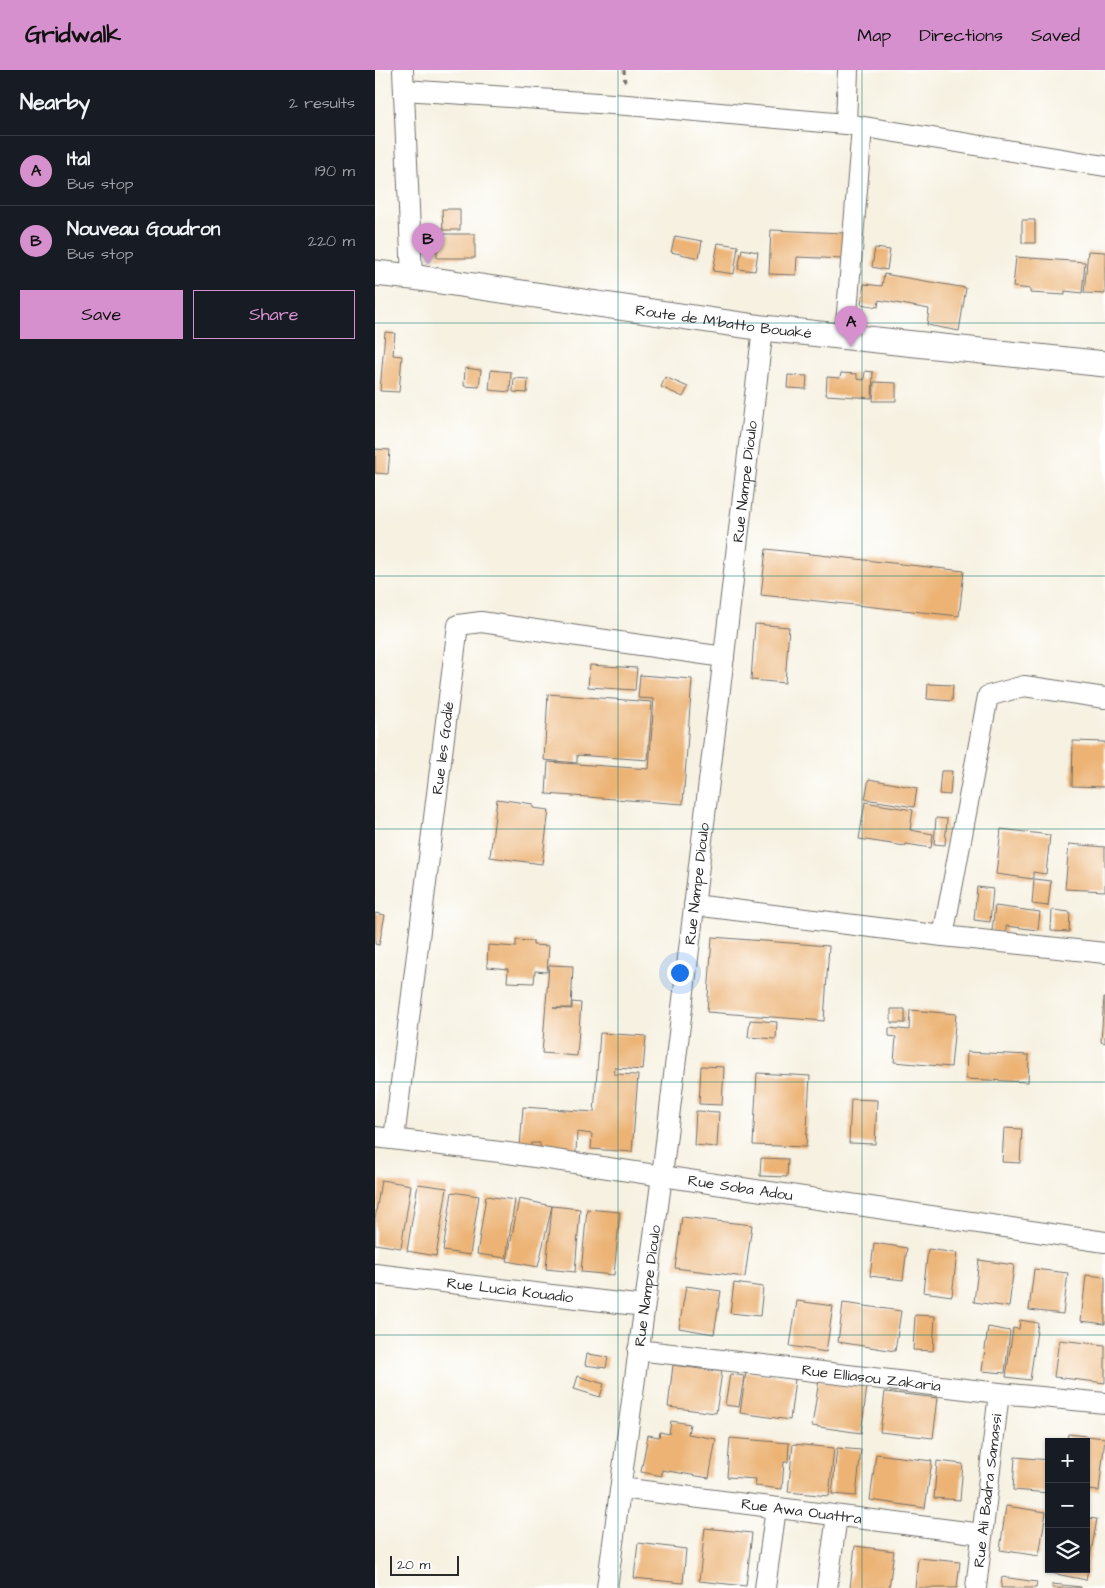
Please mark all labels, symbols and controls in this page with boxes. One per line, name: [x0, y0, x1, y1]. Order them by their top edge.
text: Gridwalk: [25, 18, 121, 52]
text: Map: [857, 23, 891, 48]
text: Directions: [919, 23, 1003, 48]
text: Saved: [1031, 23, 1080, 48]
text: Nearby: [20, 88, 90, 117]
text: 2 results: [289, 92, 355, 114]
text: Ital: [67, 146, 90, 173]
text: A: [31, 160, 41, 182]
text: 190 m: [315, 160, 355, 182]
text: Bus stop: [67, 173, 133, 195]
text: Nouveau Goudron: [67, 216, 220, 243]
pin: B: [412, 223, 444, 264]
text: B: [30, 230, 42, 252]
text: 220 m: [308, 230, 355, 252]
text: Bus stop: [67, 243, 133, 265]
button: Save: [20, 290, 183, 339]
button: Share: [193, 290, 355, 339]
street label: Route de M'batto Bouaké: [634, 300, 813, 344]
pin: A: [835, 306, 867, 347]
street label: Rue Nampe Dioulo: [728, 419, 763, 544]
street label: Rue les Godié: [427, 700, 459, 796]
street label: Rue Nampe Dioulo: [680, 821, 715, 946]
your location: [667, 960, 693, 986]
street label: Rue Soba Adou: [686, 1170, 795, 1206]
street label: Rue Nampe Dioulo: [629, 1223, 666, 1348]
street label: Rue Lucia Kouadio: [446, 1273, 575, 1309]
street label: Rue Elliasou Zakaria: [801, 1360, 942, 1397]
street label: Rue Ali Badra Samassi: [968, 1412, 1008, 1569]
map controls: [1045, 1438, 1090, 1573]
button: +: [1045, 1438, 1090, 1483]
button: −: [1045, 1483, 1090, 1528]
street label: Rue Awa Ouattra: [740, 1493, 863, 1530]
button: layers: [1045, 1528, 1090, 1573]
scale bar: [390, 1553, 459, 1576]
text: 20 m: [397, 1555, 430, 1575]

